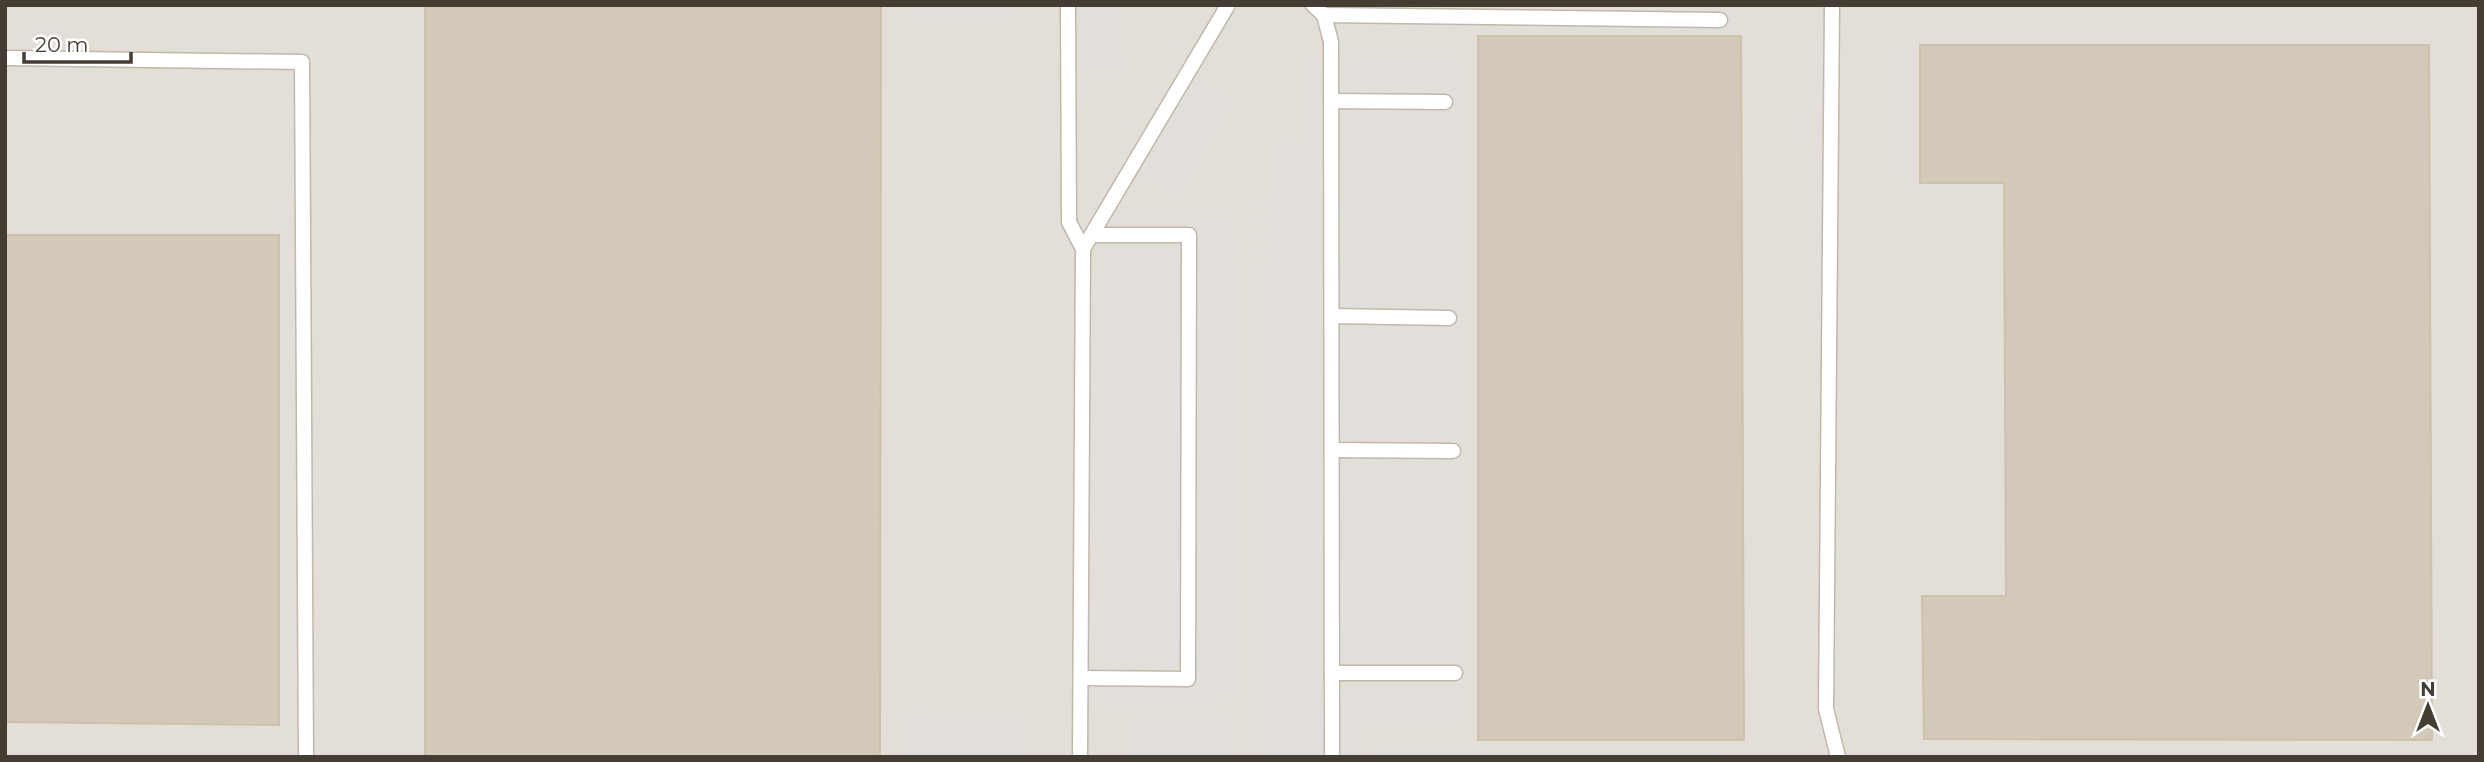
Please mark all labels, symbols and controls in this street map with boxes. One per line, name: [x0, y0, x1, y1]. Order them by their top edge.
scale bar: [24, 21, 131, 65]
text: 20 m: [35, 32, 89, 57]
north arrow: [2393, 671, 2463, 741]
text: N: [2420, 678, 2436, 701]

